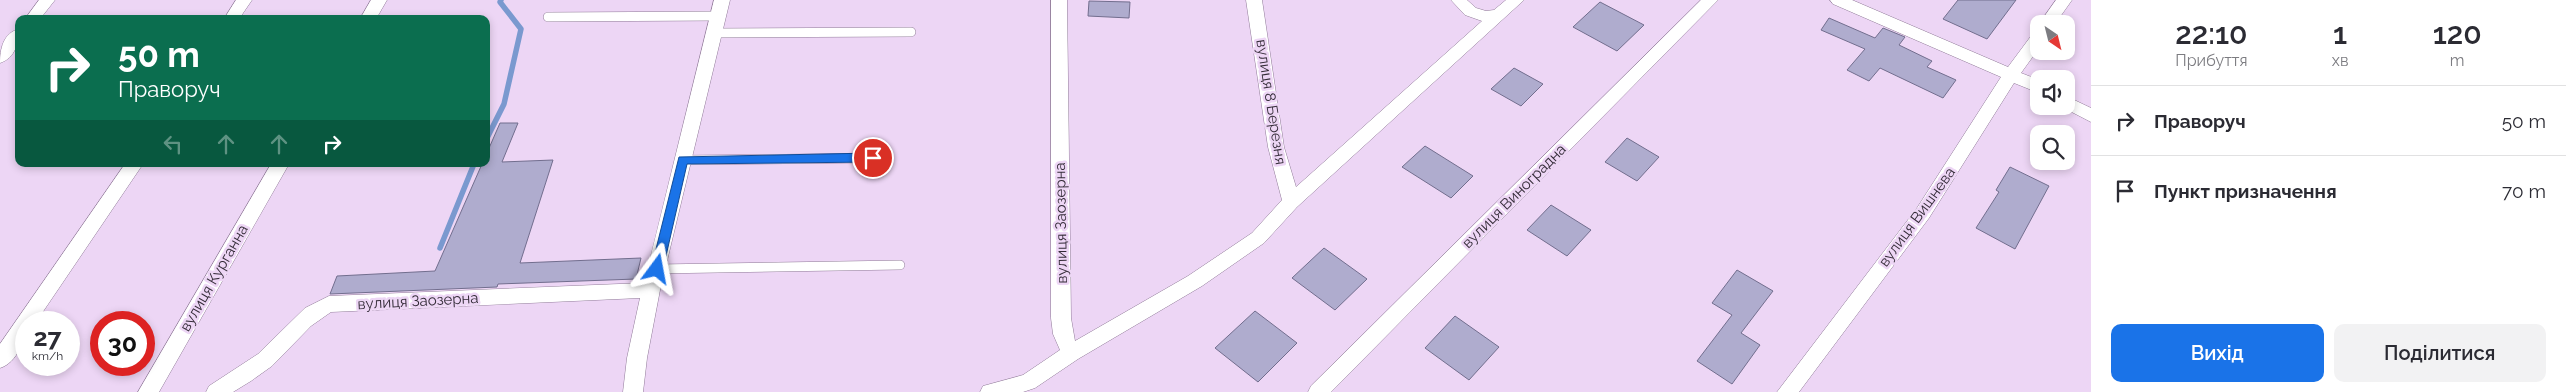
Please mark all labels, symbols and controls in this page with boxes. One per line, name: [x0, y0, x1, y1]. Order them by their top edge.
north arrow: [2030, 15, 2075, 60]
map controls: [2030, 15, 2075, 170]
text: 22:10: [2175, 16, 2248, 51]
text: 1: [2333, 16, 2347, 51]
text: 120: [2433, 16, 2482, 51]
text: 50 m: [118, 34, 200, 75]
icon: right: [35, 35, 100, 100]
street label: вулиця 8 Березня: [1252, 38, 1290, 166]
text: Прибуття: [2175, 51, 2248, 70]
text: хв: [2332, 51, 2348, 70]
text: m: [2450, 51, 2465, 70]
button: sound: [2030, 70, 2075, 115]
text: Праворуч: [118, 76, 221, 102]
icon: right: [2111, 107, 2139, 135]
text: Праворуч: [2154, 110, 2246, 132]
text: 50 m: [2502, 110, 2546, 132]
button: search: [2030, 125, 2075, 170]
icon: left: [159, 130, 187, 158]
icon: ahead: [212, 130, 240, 158]
icon: ahead: [265, 130, 293, 158]
icon: right: [318, 130, 346, 158]
pin: [852, 137, 894, 179]
street label: вулиця Виноградна: [1458, 140, 1570, 252]
icon: arrive: [859, 144, 887, 172]
street label: вулиця Заозерна: [1051, 162, 1071, 284]
street label: вулиця Вишнева: [1875, 164, 1959, 270]
icon: arrive: [2111, 177, 2139, 205]
text: Пункт призначення: [2154, 180, 2337, 202]
text: 70 m: [2502, 180, 2546, 202]
street label: вулиця Курганна: [176, 221, 252, 335]
position arrow: [630, 242, 682, 294]
street label: вулиця Заозерна: [357, 289, 479, 313]
speed limit sign: 30: [90, 311, 155, 376]
text: 27: [33, 322, 62, 352]
button: Вихід: [2111, 324, 2324, 382]
button: Поділитися: [2334, 324, 2546, 382]
text: km/h: [32, 349, 63, 363]

